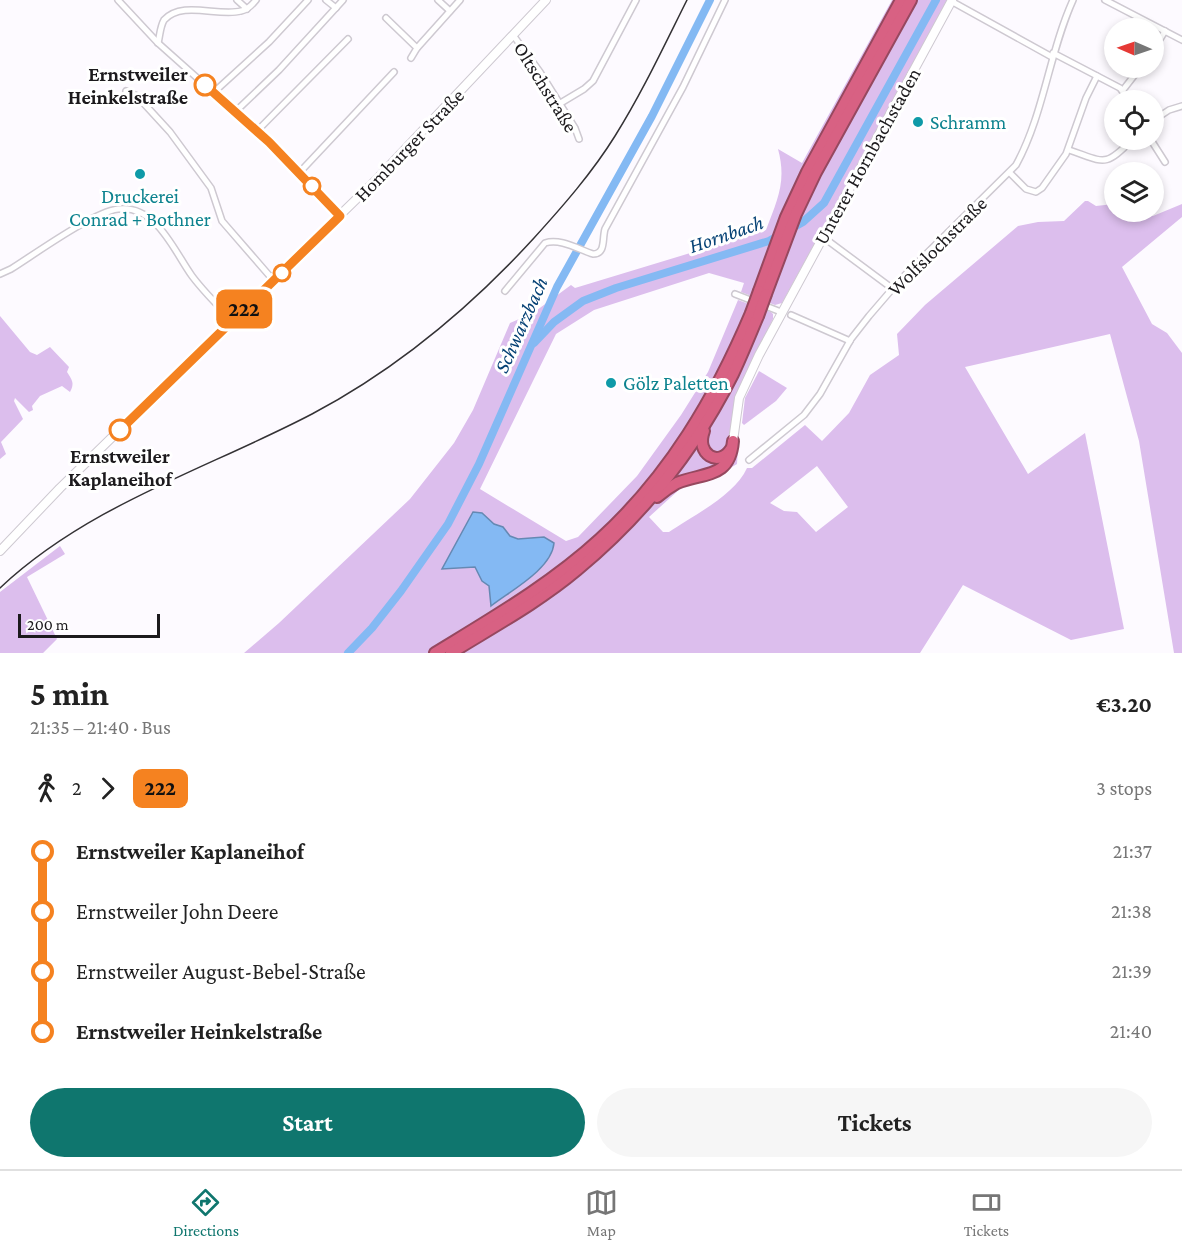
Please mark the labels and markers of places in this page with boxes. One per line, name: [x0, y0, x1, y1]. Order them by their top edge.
place label: Ernstweiler Heinkelstraße: [68, 63, 188, 108]
marker: Ernstweiler Heinkelstraße: [194, 74, 216, 96]
place label: Schramm: [930, 111, 1006, 133]
marker: Schramm: [911, 115, 925, 129]
marker: Druckerei Conrad + Bothner: [133, 167, 147, 181]
unlabelled marker: [303, 177, 321, 195]
place label: Druckerei Conrad + Bothner: [69, 185, 211, 230]
unlabelled marker: [273, 264, 291, 282]
place label: Gölz Paletten: [623, 372, 729, 394]
marker: Gölz Paletten: [604, 376, 618, 390]
marker: Ernstweiler Kaplaneihof: [109, 419, 131, 441]
place label: Ernstweiler Kaplaneihof: [68, 445, 173, 490]

